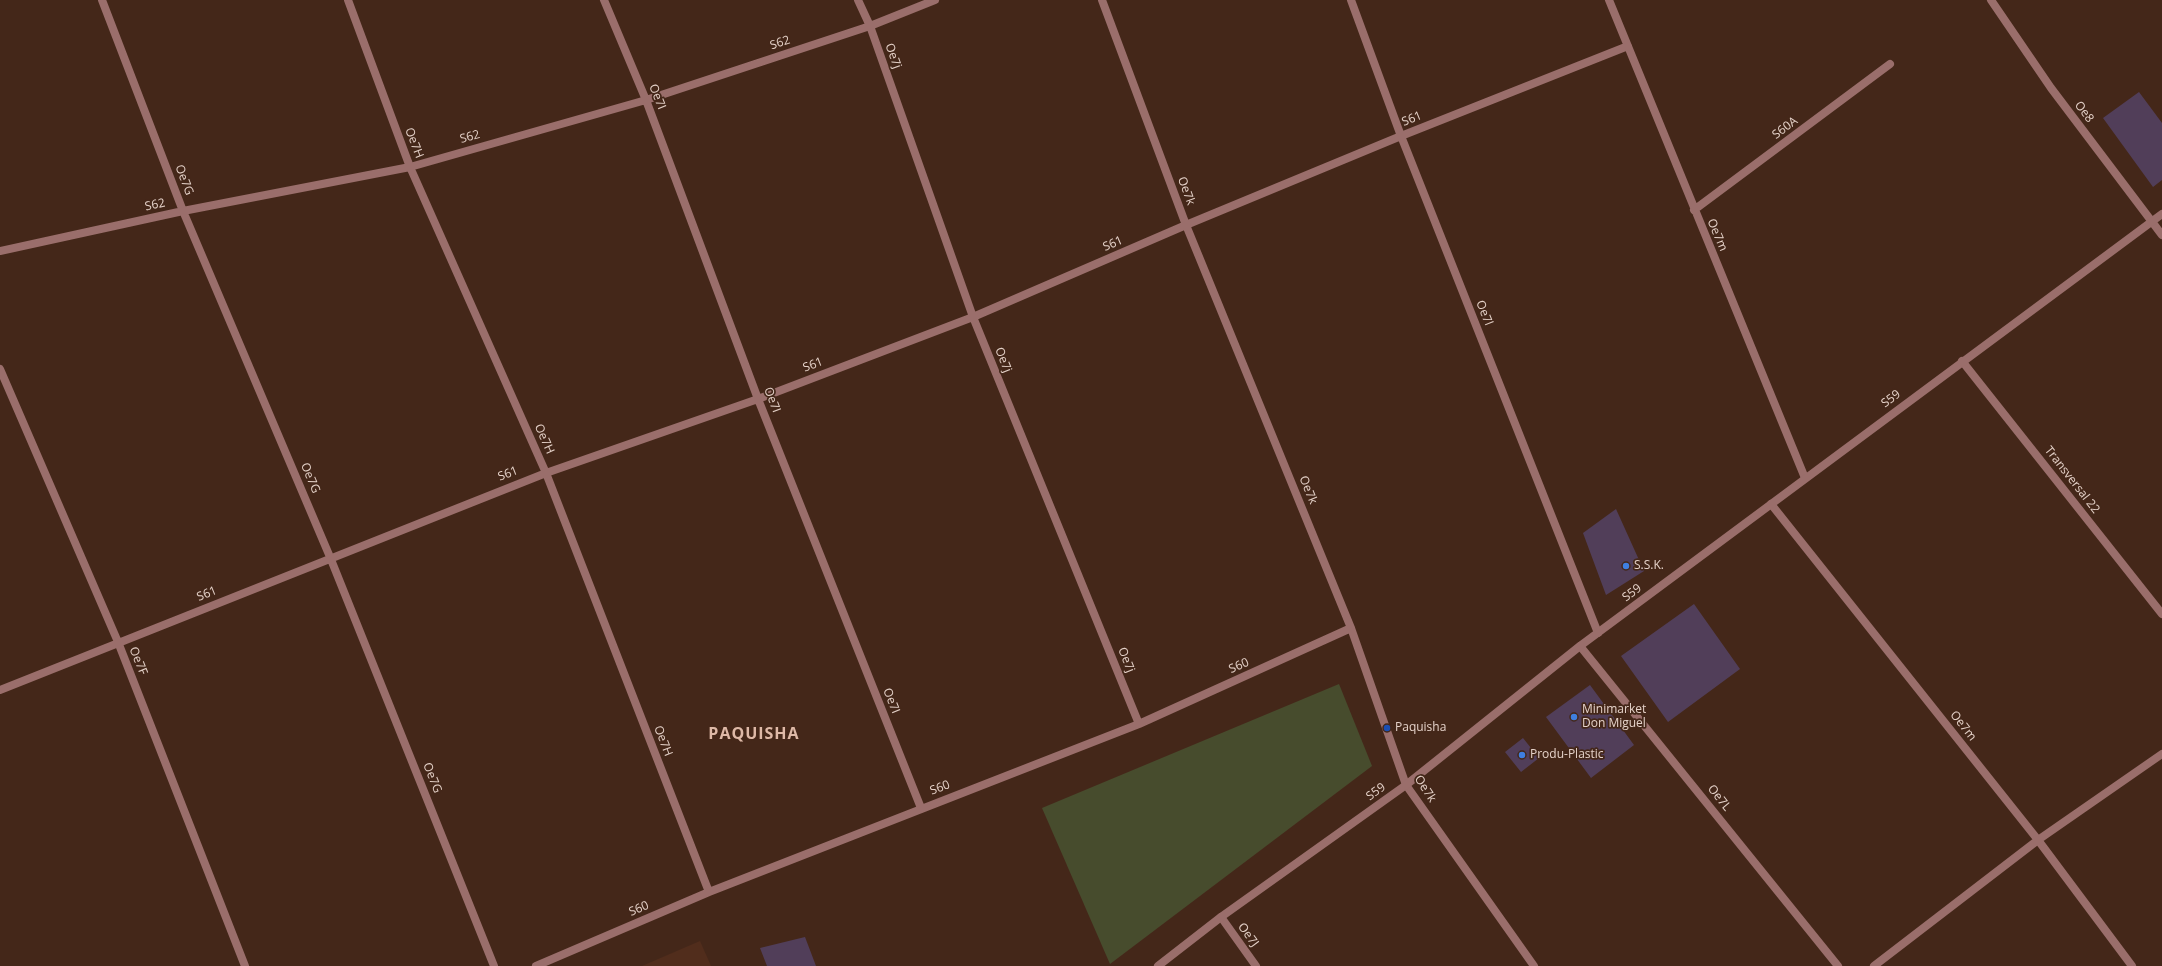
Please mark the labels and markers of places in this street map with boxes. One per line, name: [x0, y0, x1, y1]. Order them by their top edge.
place label: S.S.K.: [1634, 559, 1664, 573]
marker: S.S.K.: [1621, 561, 1631, 571]
place label: Minimarket Don Miguel: [1582, 703, 1646, 731]
marker: Minimarket Don Miguel: [1569, 712, 1579, 722]
place label: Paquisha: [1395, 721, 1446, 735]
marker: Paquisha: [1382, 723, 1392, 733]
place label: Produ-Plastic: [1530, 748, 1604, 762]
marker: Produ-Plastic: [1517, 750, 1527, 760]

